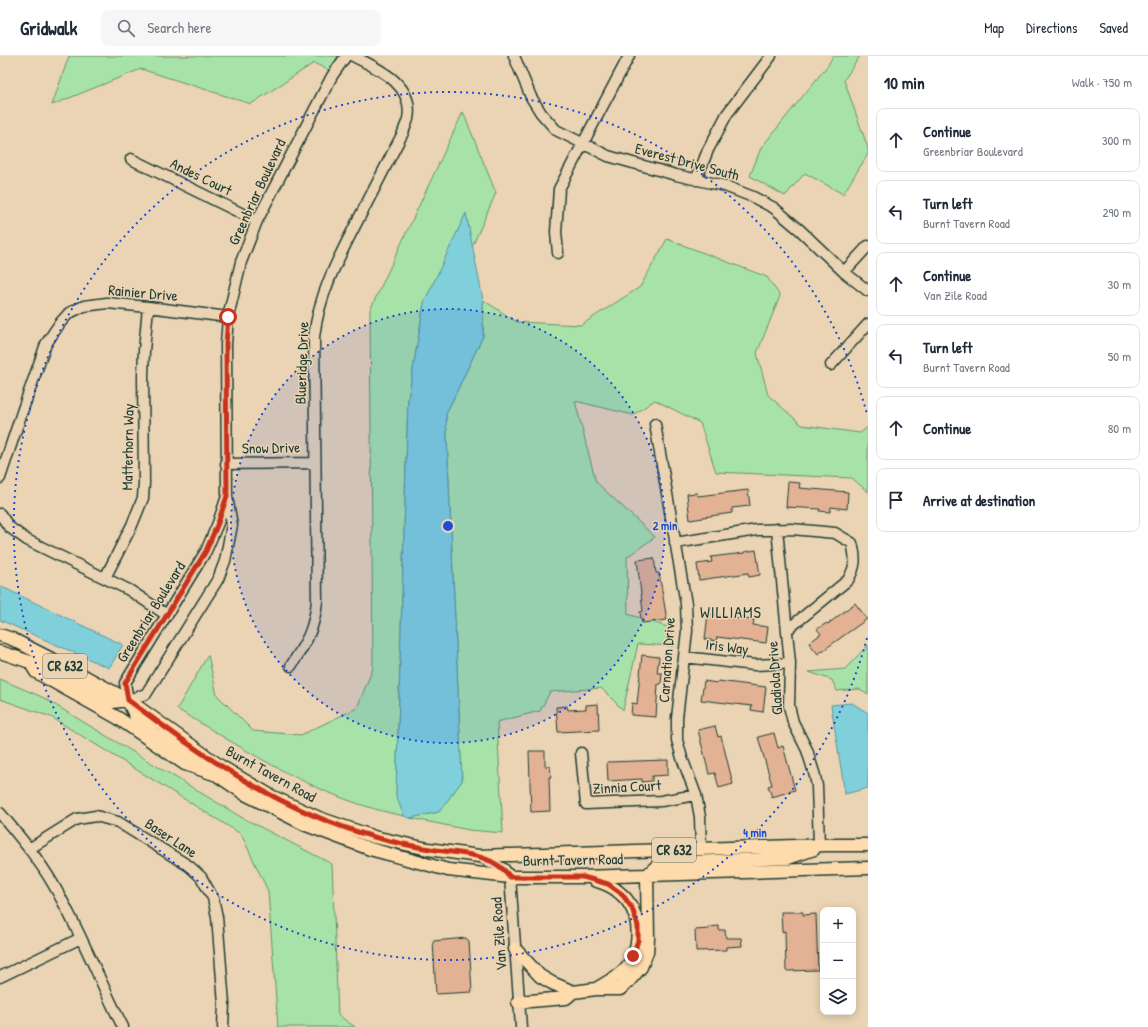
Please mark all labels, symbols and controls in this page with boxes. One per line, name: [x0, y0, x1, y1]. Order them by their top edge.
search box: [101, 10, 381, 46]
text: Gridwalk: [20, 15, 77, 41]
icon: search: [115, 17, 137, 39]
text: Search here: [147, 17, 211, 38]
text: Map: [984, 18, 1004, 37]
text: Directions: [1026, 18, 1077, 37]
text: Saved: [1099, 18, 1128, 37]
text: 10 min: [884, 71, 925, 94]
text: Walk · 750 m: [1072, 73, 1132, 91]
text: Continue: [923, 121, 971, 142]
icon: ahead: [885, 129, 907, 151]
text: 300 m: [1102, 131, 1131, 149]
street label: Greenbriar Boulevard: [223, 135, 290, 248]
street label: Everest Drive South: [633, 138, 741, 185]
text: Greenbriar Boulevard: [923, 142, 1023, 160]
street label: Andes Court: [167, 153, 236, 201]
text: Turn left: [923, 193, 973, 214]
icon: left: [885, 201, 907, 223]
text: 290 m: [1102, 203, 1131, 221]
text: Burnt Tavern Road: [923, 214, 1010, 232]
text: Continue: [923, 265, 971, 286]
icon: ahead: [885, 273, 907, 295]
text: 30 m: [1108, 275, 1131, 293]
street label: Rainier Drive: [107, 279, 179, 306]
text: Van Zile Road: [923, 286, 987, 304]
route start: [219, 308, 237, 326]
street label: Blueridge Drive: [290, 321, 313, 405]
text: Turn left: [923, 337, 973, 358]
icon: left: [885, 345, 907, 367]
text: 50 m: [1108, 347, 1131, 365]
text: Burnt Tavern Road: [923, 358, 1010, 376]
street label: Matterhorn Way: [116, 403, 139, 491]
icon: ahead: [885, 417, 907, 439]
text: Continue: [923, 418, 971, 439]
text: 80 m: [1108, 419, 1131, 437]
street label: Snow Drive: [242, 436, 300, 459]
icon: arrive: [885, 489, 907, 511]
text: Arrive at destination: [923, 490, 1035, 511]
text: 2 min: [653, 517, 678, 534]
centre of rings: [441, 519, 455, 533]
street label: Greenbriar Boulevard: [111, 557, 190, 666]
district label: WILLIAMS: [700, 601, 762, 623]
street label: Carnation Drive: [653, 617, 680, 703]
street label: Iris Way: [704, 633, 750, 660]
street label: Gladiola Drive: [761, 640, 788, 716]
road number: CR 632: [43, 654, 87, 678]
street label: Burnt Tavern Road: [222, 740, 320, 807]
street label: Zinnia Court: [592, 774, 663, 799]
street label: Baser Lane: [141, 813, 202, 862]
text: 4 min: [743, 824, 767, 841]
road number: CR 632: [652, 838, 696, 862]
street label: Burnt Tavern Road: [523, 848, 623, 871]
street label: Van Zile Road: [485, 896, 512, 971]
map controls: [820, 907, 856, 1015]
button: +: [820, 907, 856, 943]
button: −: [820, 943, 856, 979]
route end: [624, 947, 642, 965]
button: layers: [820, 979, 856, 1015]

